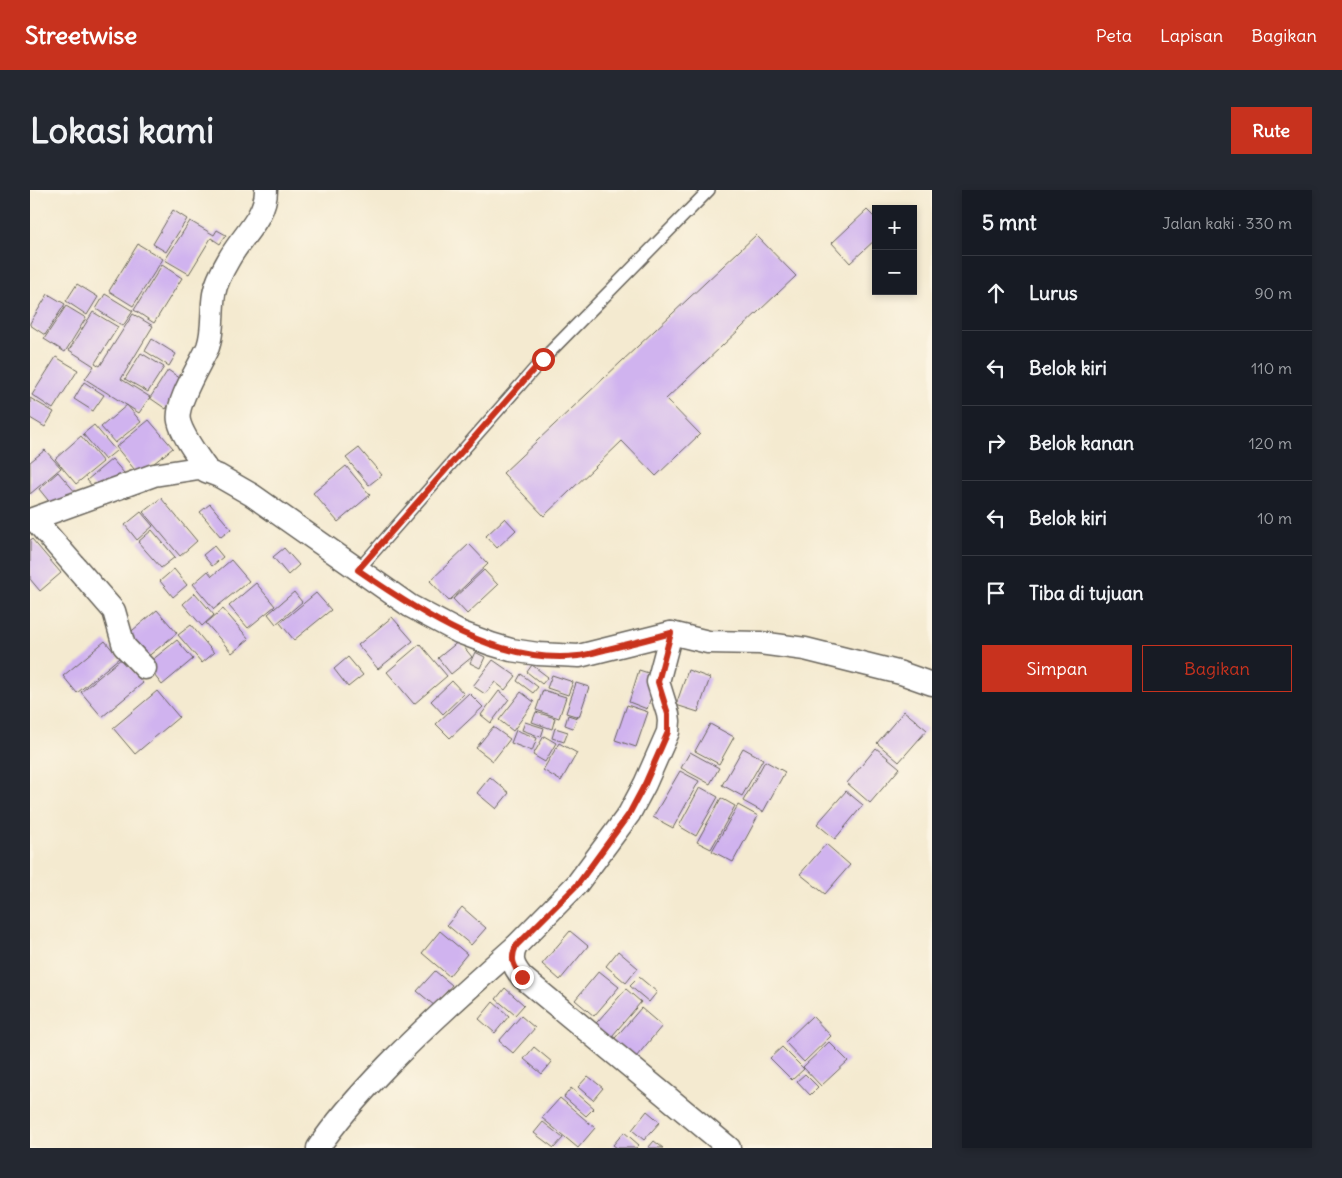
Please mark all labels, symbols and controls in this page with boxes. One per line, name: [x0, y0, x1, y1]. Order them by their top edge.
text: Streetwise: [25, 20, 137, 50]
text: Peta: [1096, 24, 1132, 47]
text: Lapisan: [1160, 24, 1223, 47]
text: Bagikan: [1251, 24, 1317, 47]
button: Rute: [1231, 107, 1312, 154]
text: Lokasi kami: [30, 108, 214, 152]
map controls: [872, 205, 917, 295]
button: +: [872, 205, 917, 250]
text: 5 mnt: [982, 209, 1037, 236]
text: Jalan kaki · 330 m: [1162, 213, 1292, 233]
button: −: [872, 250, 917, 295]
icon: ahead: [982, 279, 1010, 307]
text: Lurus: [1029, 281, 1078, 305]
text: 90 m: [1254, 283, 1292, 303]
route start: [532, 348, 555, 371]
icon: left: [982, 354, 1010, 382]
text: Belok kiri: [1029, 356, 1107, 380]
text: 110 m: [1251, 358, 1292, 378]
icon: right: [982, 429, 1010, 457]
text: Belok kanan: [1029, 431, 1134, 455]
text: 120 m: [1249, 433, 1292, 453]
icon: left: [982, 504, 1010, 532]
text: Belok kiri: [1029, 506, 1107, 530]
text: 10 m: [1257, 508, 1292, 528]
icon: arrive: [982, 579, 1010, 607]
text: Tiba di tujuan: [1029, 581, 1144, 605]
button: Simpan: [982, 645, 1132, 692]
button: Bagikan: [1142, 645, 1292, 692]
route end: [511, 966, 534, 989]

